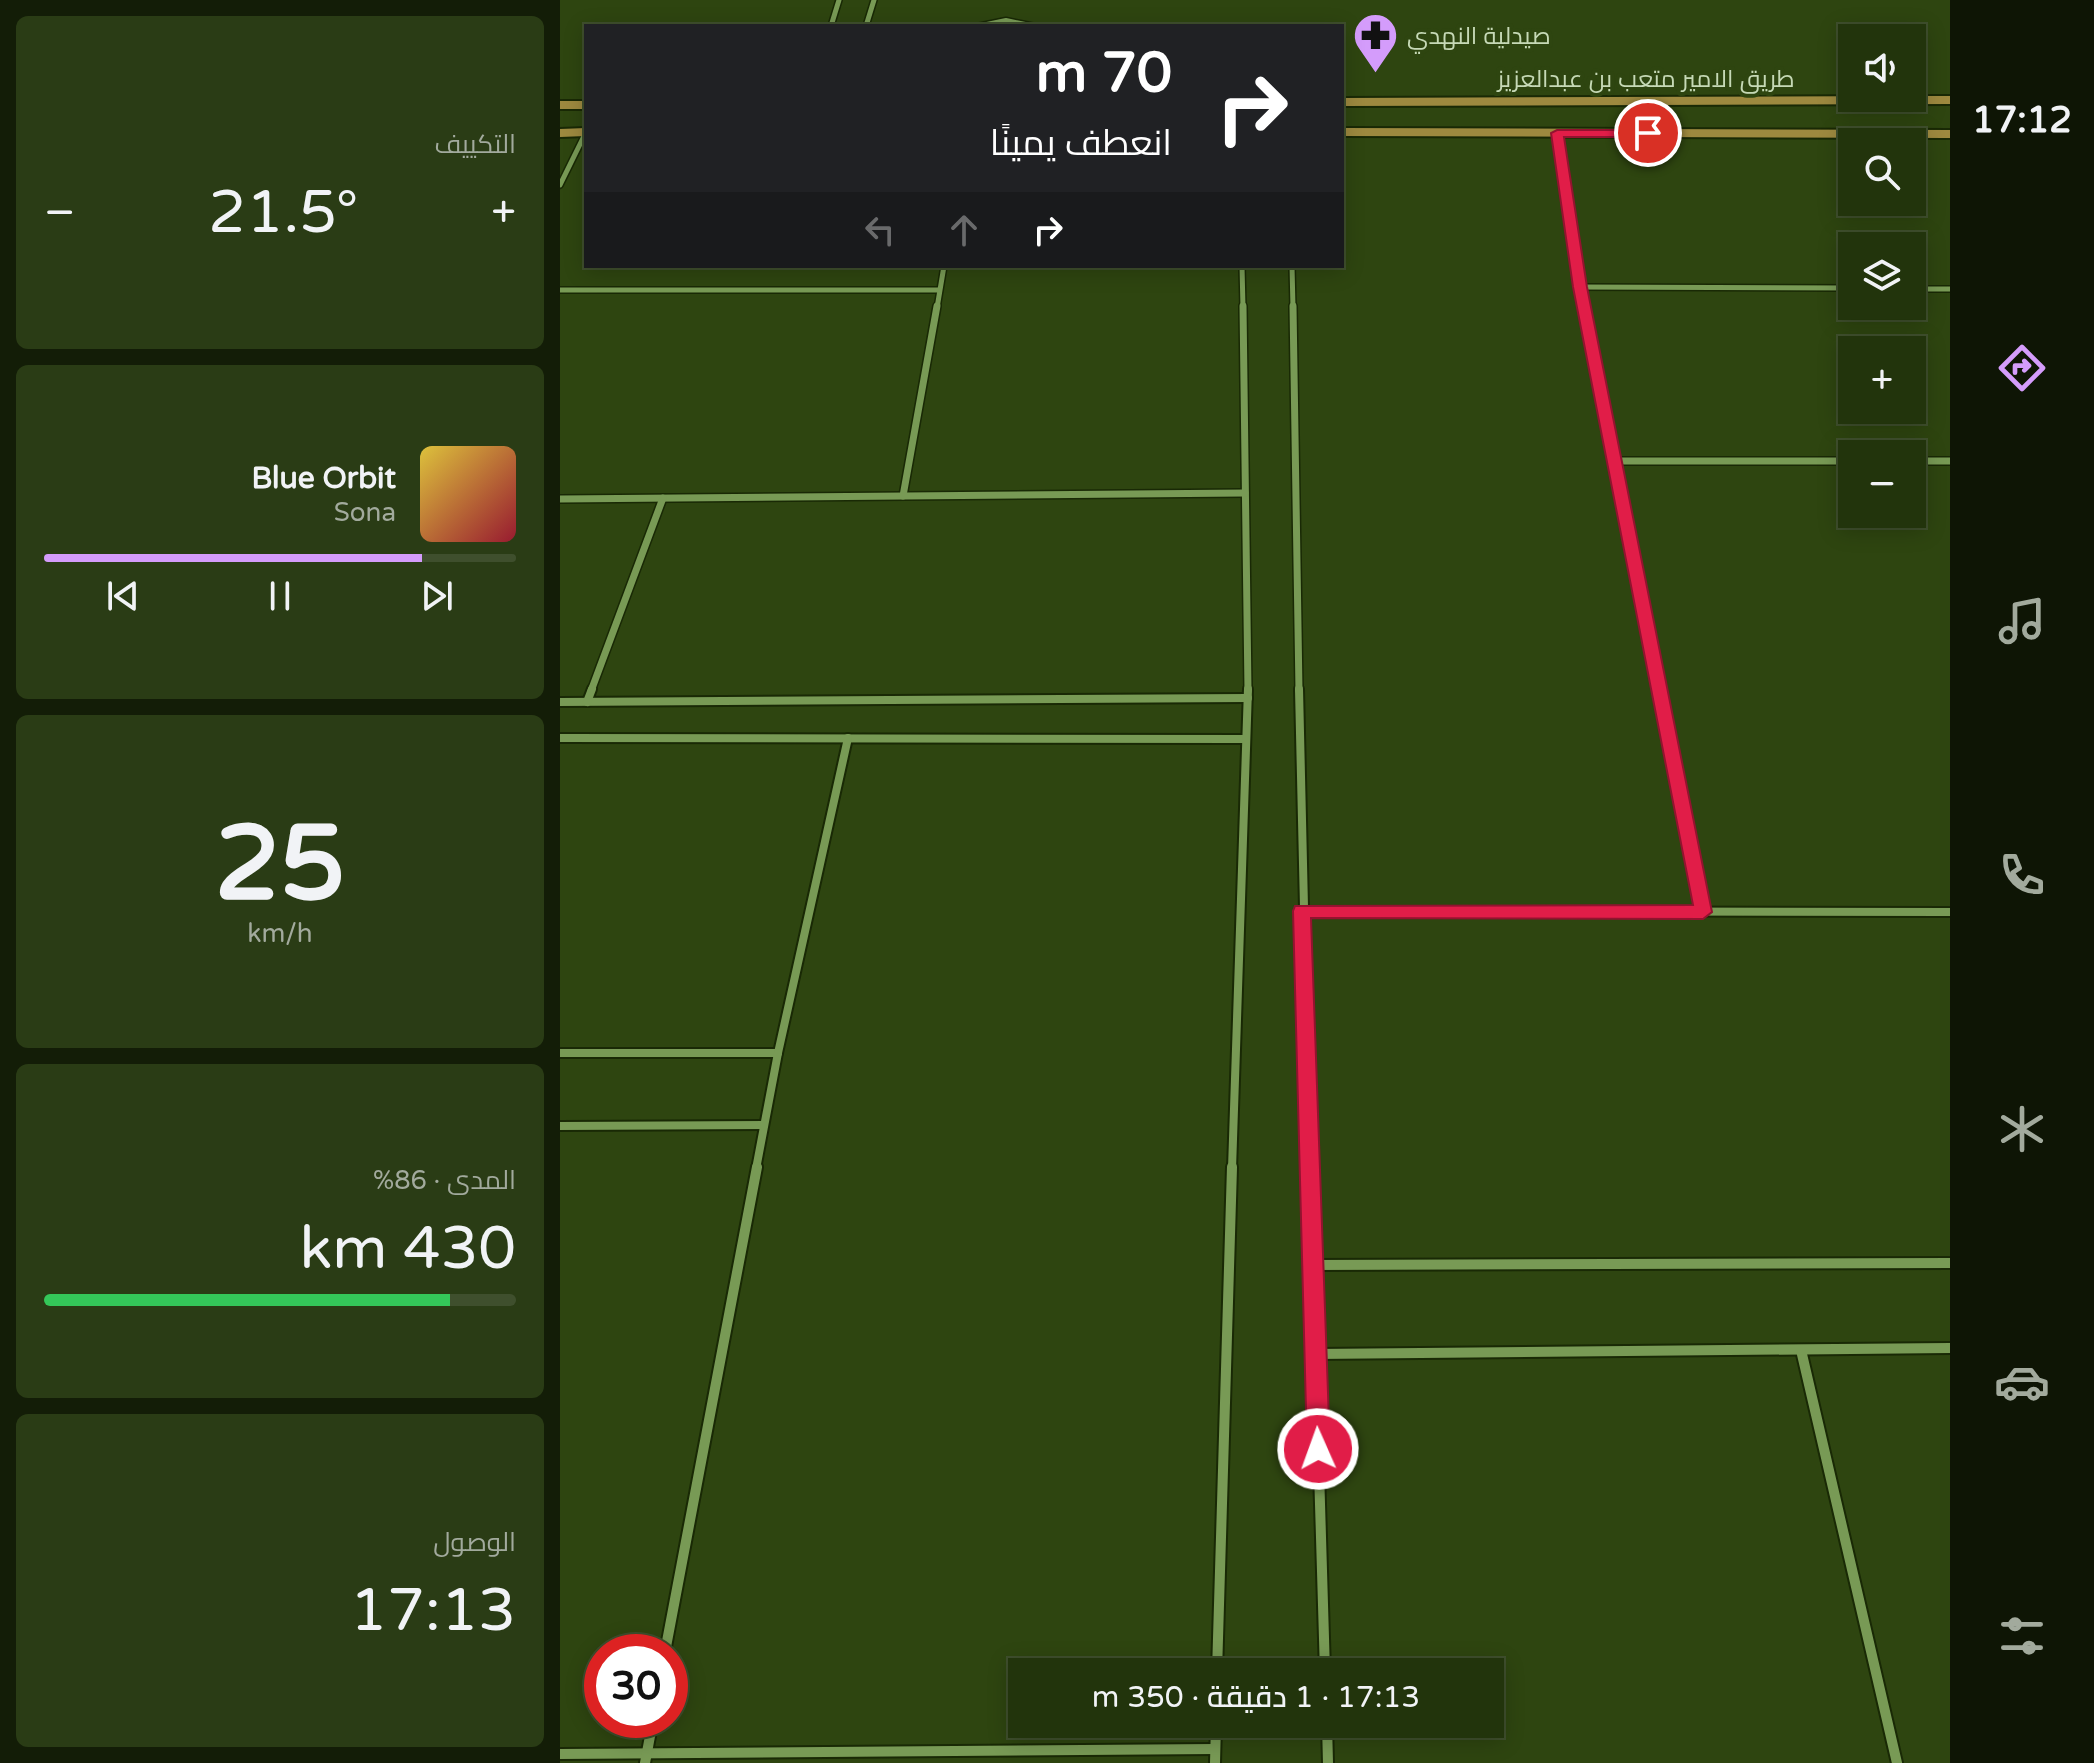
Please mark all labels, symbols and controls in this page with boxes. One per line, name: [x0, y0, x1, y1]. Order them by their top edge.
pharmacy icon: صيدلية النهدي: [1352, 12, 1400, 75]
place label: صيدلية النهدي: [1407, 22, 1551, 54]
map controls: [1838, 24, 1926, 528]
button: sound: [1838, 24, 1926, 112]
text: 70 m: [1036, 40, 1172, 107]
icon: right: [1200, 56, 1304, 160]
street label: طريق الامير متعب بن عبدالعزيز: [1495, 65, 1795, 94]
pin: [1614, 99, 1682, 167]
text: 17:12: [1972, 99, 2072, 142]
icon: arrive: [1626, 111, 1670, 155]
text: انعطف يمينًا: [990, 122, 1172, 165]
button: search: [1838, 128, 1926, 216]
text: التكييف: [434, 129, 516, 160]
text: 21.5°: [208, 177, 358, 249]
text: −: [44, 187, 75, 240]
text: +: [491, 187, 516, 240]
icon: left: [858, 208, 902, 252]
icon: ahead: [942, 208, 986, 252]
icon: right: [1026, 208, 1070, 252]
button: layers: [1838, 232, 1926, 320]
button: +: [1838, 336, 1926, 424]
icon: directions: [1994, 340, 2050, 396]
button: −: [1838, 440, 1926, 528]
text: Blue Orbit: [251, 460, 396, 497]
text: Sona: [334, 497, 396, 528]
icon: previous: [101, 574, 145, 618]
icon: pause: [258, 574, 302, 618]
icon: next: [415, 574, 459, 618]
icon: music: [1994, 593, 2050, 649]
text: 25: [215, 803, 345, 928]
icon: phone: [1994, 847, 2050, 903]
text: km/h: [247, 918, 313, 949]
icon: climate: [1994, 1101, 2050, 1157]
text: المدى · 86%: [373, 1165, 516, 1196]
text: 430 km: [300, 1213, 516, 1285]
icon: car: [1994, 1354, 2050, 1410]
position arrow: [1276, 1407, 1360, 1491]
text: الوصول: [433, 1527, 516, 1558]
text: 17:13: [350, 1575, 516, 1647]
icon: filters: [1994, 1608, 2050, 1664]
speed limit sign: 30: [584, 1634, 688, 1738]
text: 17:13 · 1 دقيقة · 350 m: [1092, 1679, 1420, 1716]

